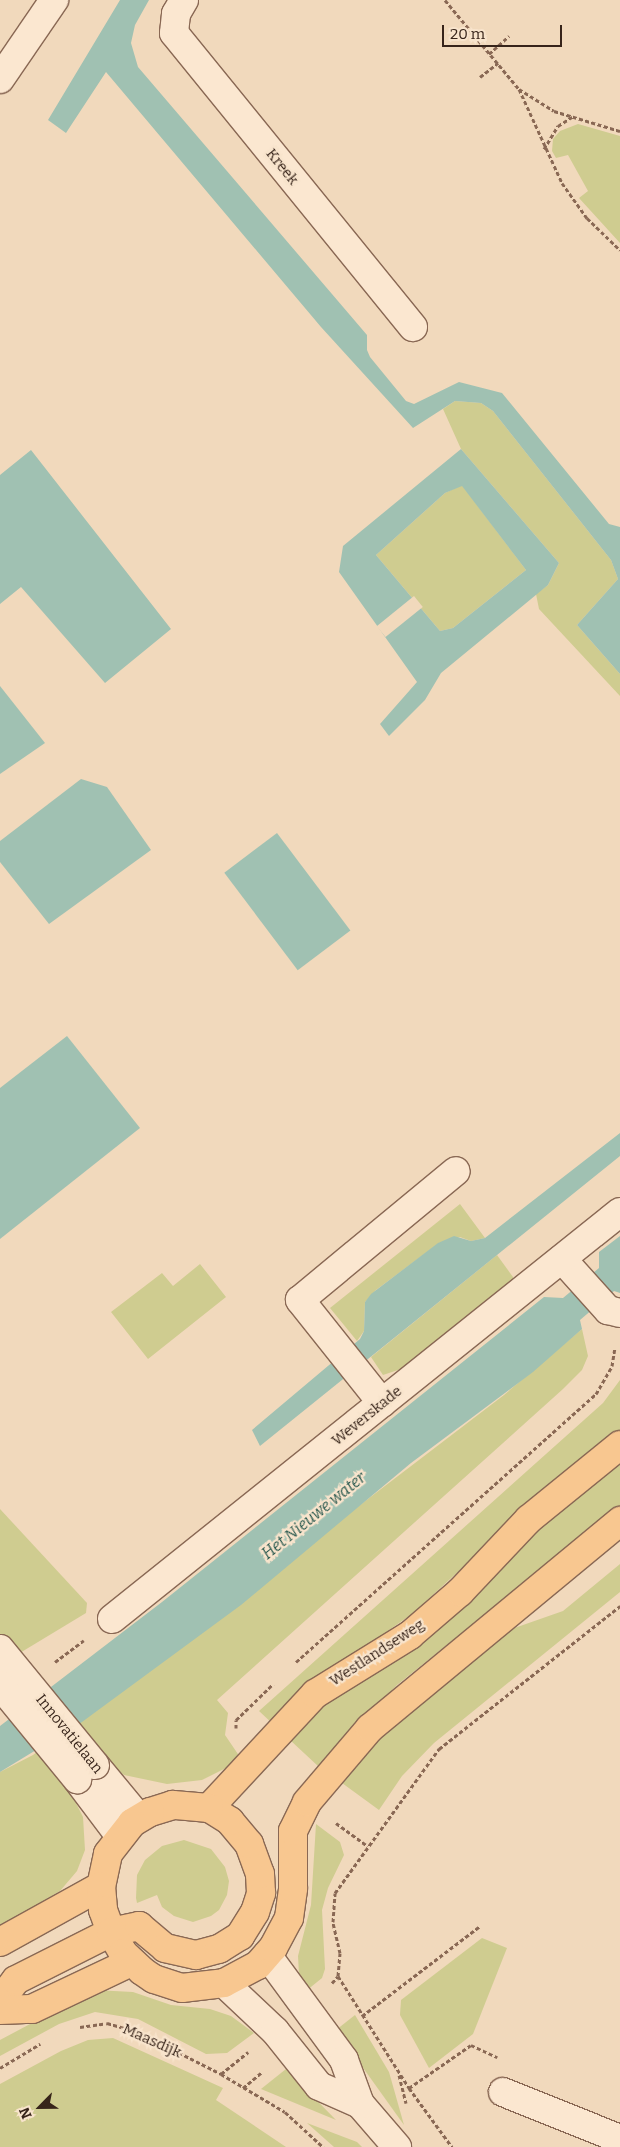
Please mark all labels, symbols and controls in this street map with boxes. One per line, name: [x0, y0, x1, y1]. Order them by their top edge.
scale bar: [445, 15, 565, 47]
text: 20 m: [450, 25, 485, 43]
street label: Kreek: [262, 145, 302, 189]
street label: Weverskade: [328, 1382, 406, 1450]
water label: Het Nieuwe water: [258, 1468, 370, 1564]
street label: Westlandseweg: [326, 1616, 428, 1690]
street label: Innovatielaan: [32, 1691, 106, 1777]
street label: Maasdijk: [120, 2020, 184, 2062]
north arrow: [15, 2082, 65, 2132]
text: N: [16, 2105, 36, 2121]

